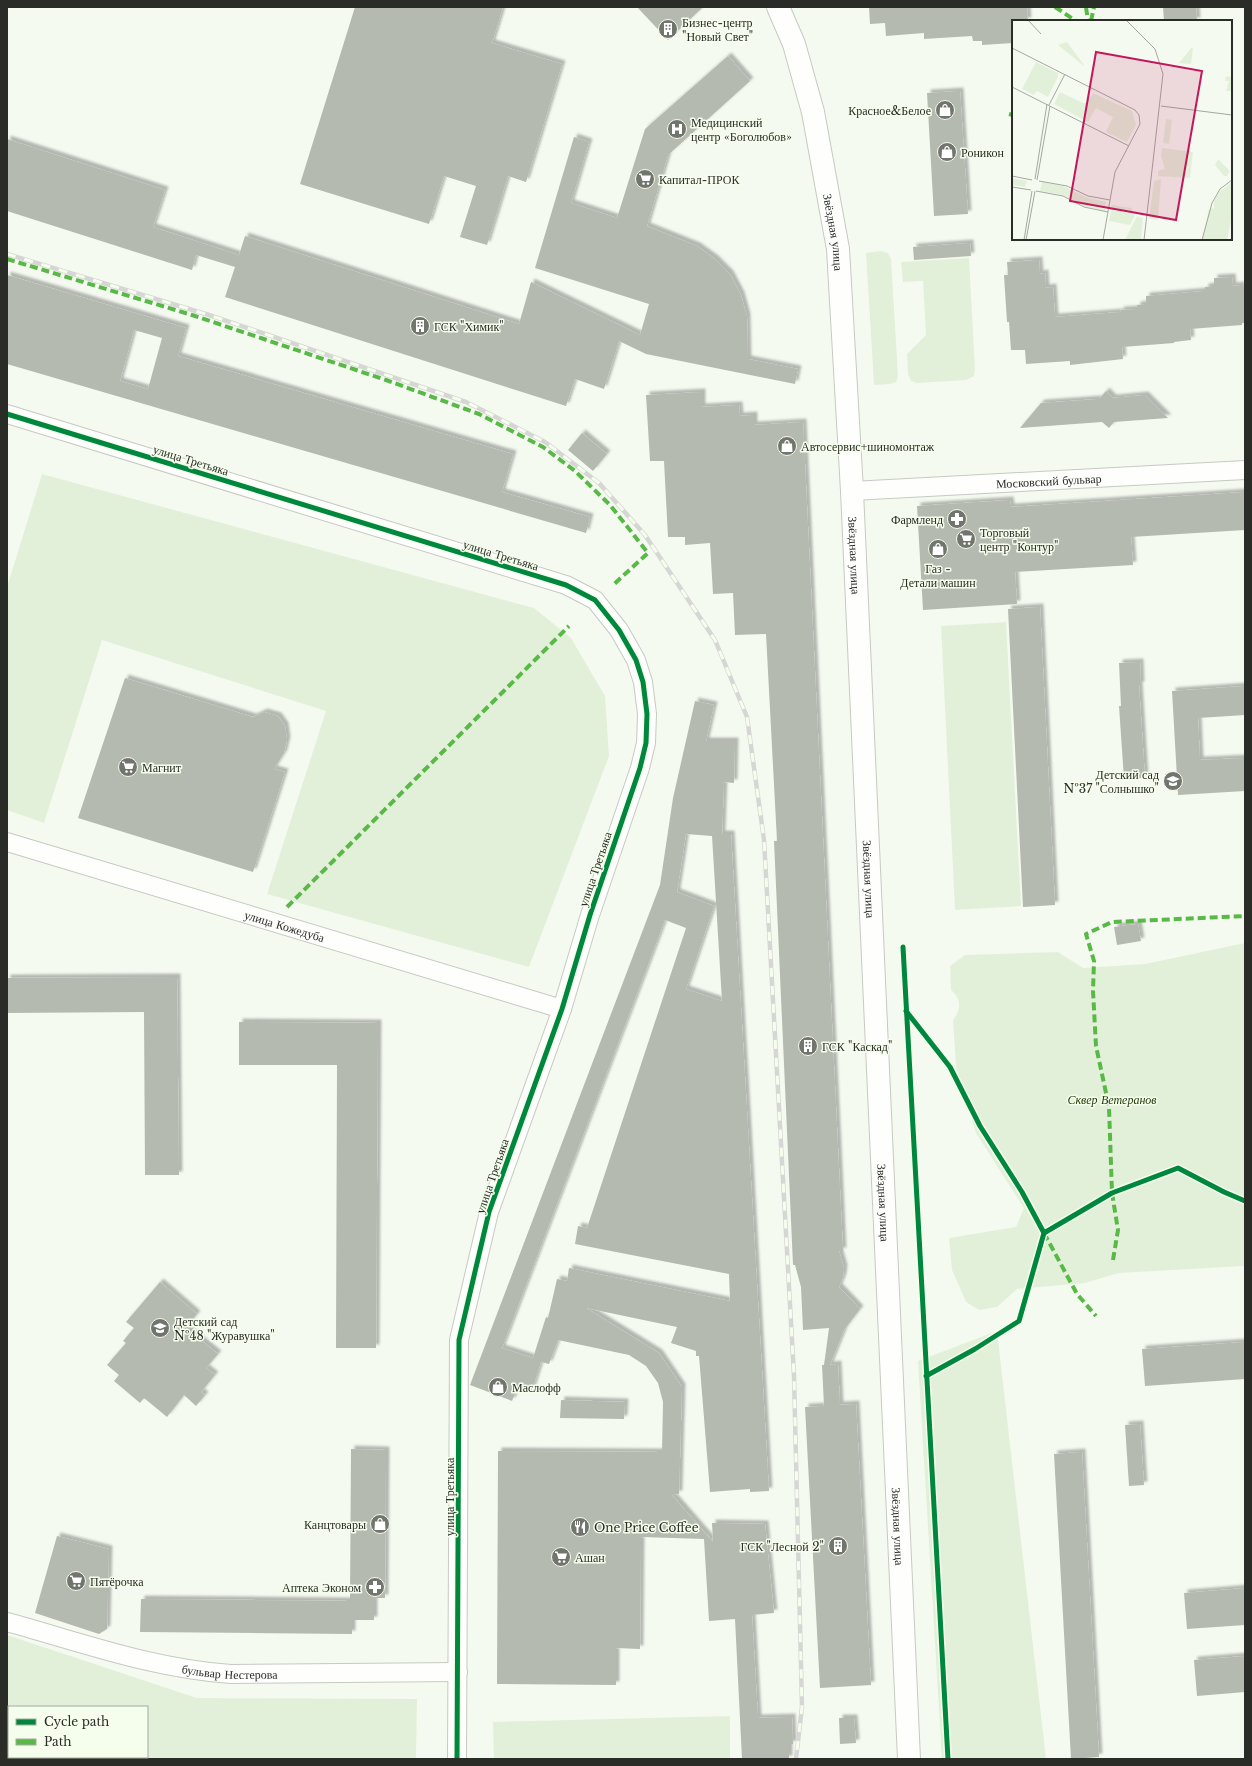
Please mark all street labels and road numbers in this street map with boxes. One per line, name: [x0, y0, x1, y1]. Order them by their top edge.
street label: Звёздная улица: [821, 192, 847, 272]
street label: улица Третьяка: [151, 441, 231, 479]
street label: Московский бульвар: [995, 470, 1102, 491]
street label: Звёздная улица: [846, 516, 864, 595]
street label: улица Третьяка: [461, 536, 541, 574]
street label: улица Третьяка: [575, 829, 615, 909]
street label: Звёздная улица: [860, 840, 879, 919]
street label: улица Кожедуба: [243, 906, 327, 945]
street label: улица Третьяка: [472, 1136, 512, 1216]
street label: Звёздная улица: [875, 1163, 893, 1243]
street label: улица Третьяка: [442, 1457, 457, 1536]
street label: Звёздная улица: [889, 1487, 908, 1566]
street label: бульвар Нестерова: [181, 1661, 278, 1682]

